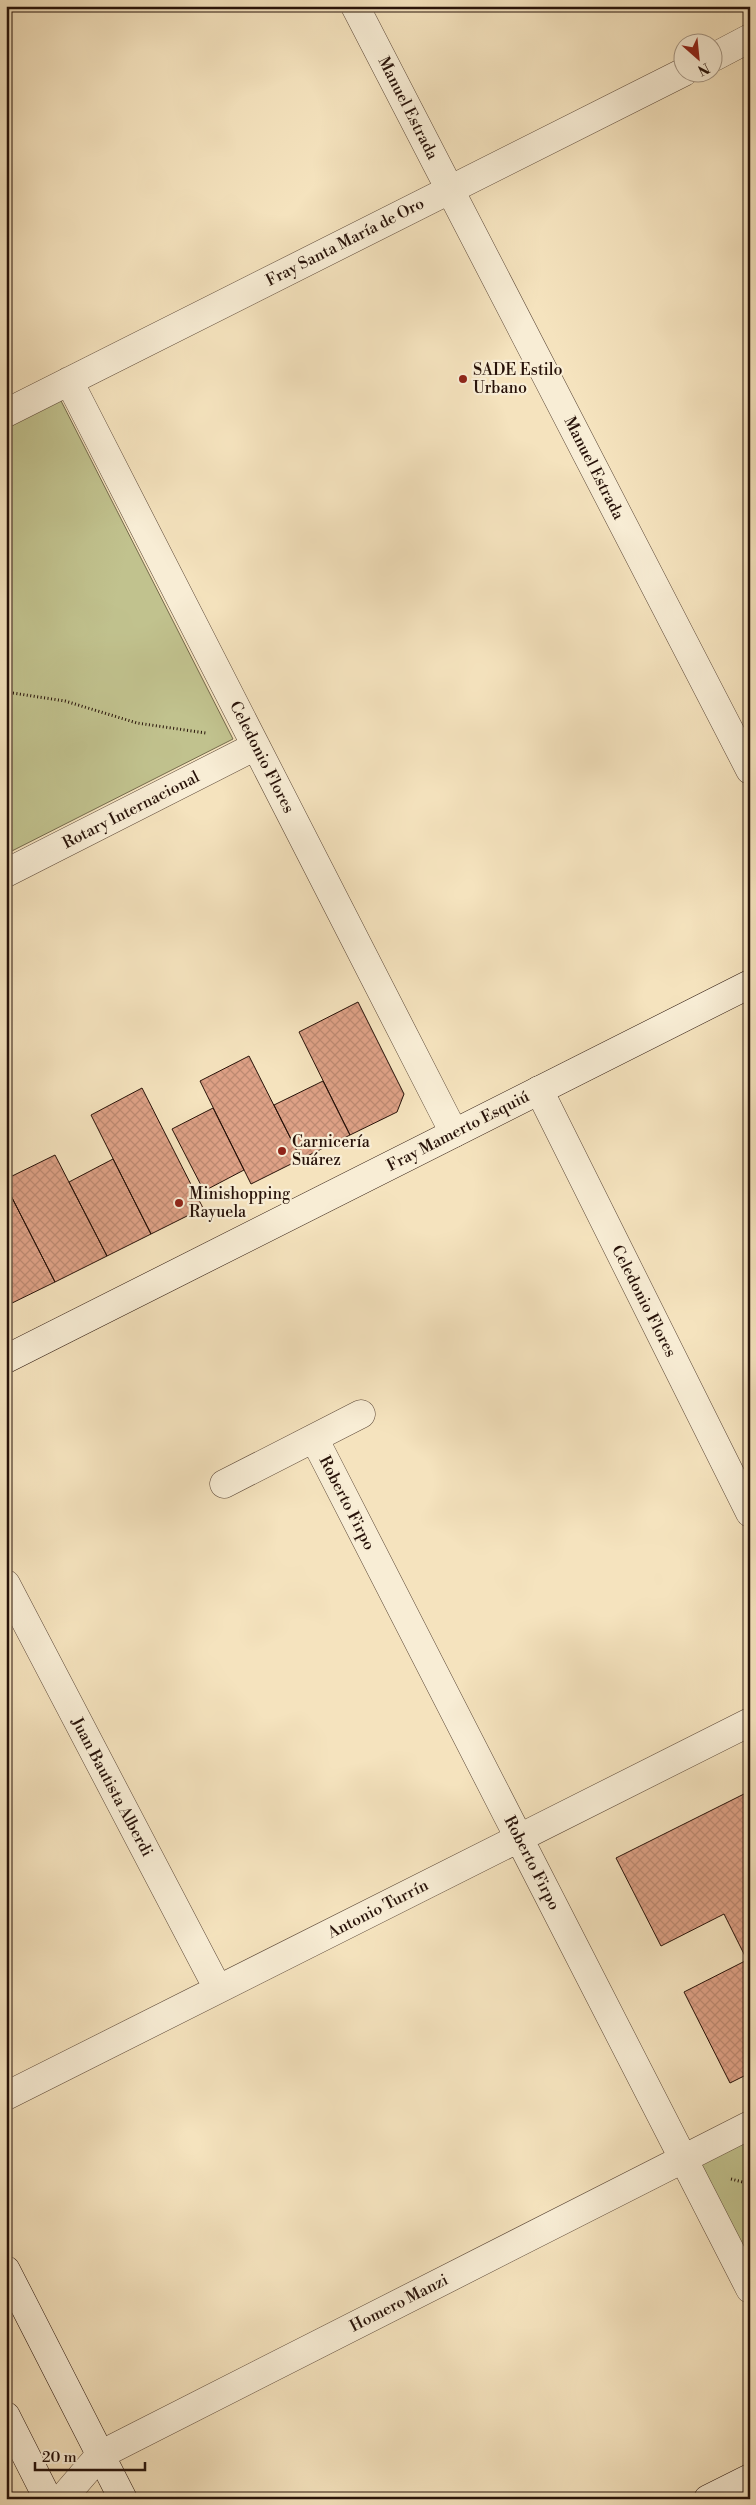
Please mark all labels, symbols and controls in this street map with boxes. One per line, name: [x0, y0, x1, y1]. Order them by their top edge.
north arrow: [674, 32, 724, 82]
street label: Manuel Estrada: [373, 53, 443, 164]
text: N: [694, 58, 712, 79]
street label: Fray Santa María de Oro: [262, 193, 428, 291]
place label: SADE Estilo Urbano: [473, 360, 563, 398]
marker: SADE Estilo Urbano: [457, 373, 469, 385]
street label: Manuel Estrada: [559, 413, 629, 524]
street label: Celedonio Flores: [225, 698, 299, 816]
street label: Rotary Internacional: [59, 767, 203, 853]
street label: Fray Mamerto Esquiú: [383, 1086, 533, 1176]
place label: Carnicería Suárez: [292, 1132, 371, 1170]
marker: Carnicería Suárez: [276, 1145, 288, 1157]
place label: Minishopping Rayuela: [189, 1184, 291, 1222]
marker: Minishopping Rayuela: [173, 1197, 185, 1209]
street label: Celedonio Flores: [607, 1242, 681, 1360]
street label: Roberto Firpo: [315, 1452, 379, 1554]
street label: Juan Bautista Alberdi: [66, 1713, 157, 1860]
street label: Roberto Firpo: [500, 1812, 564, 1914]
street label: Antonio Turrín: [323, 1875, 432, 1943]
street label: Homero Manzi: [346, 2270, 452, 2336]
scale bar: [35, 2440, 145, 2472]
text: 20 m: [42, 2448, 77, 2467]

